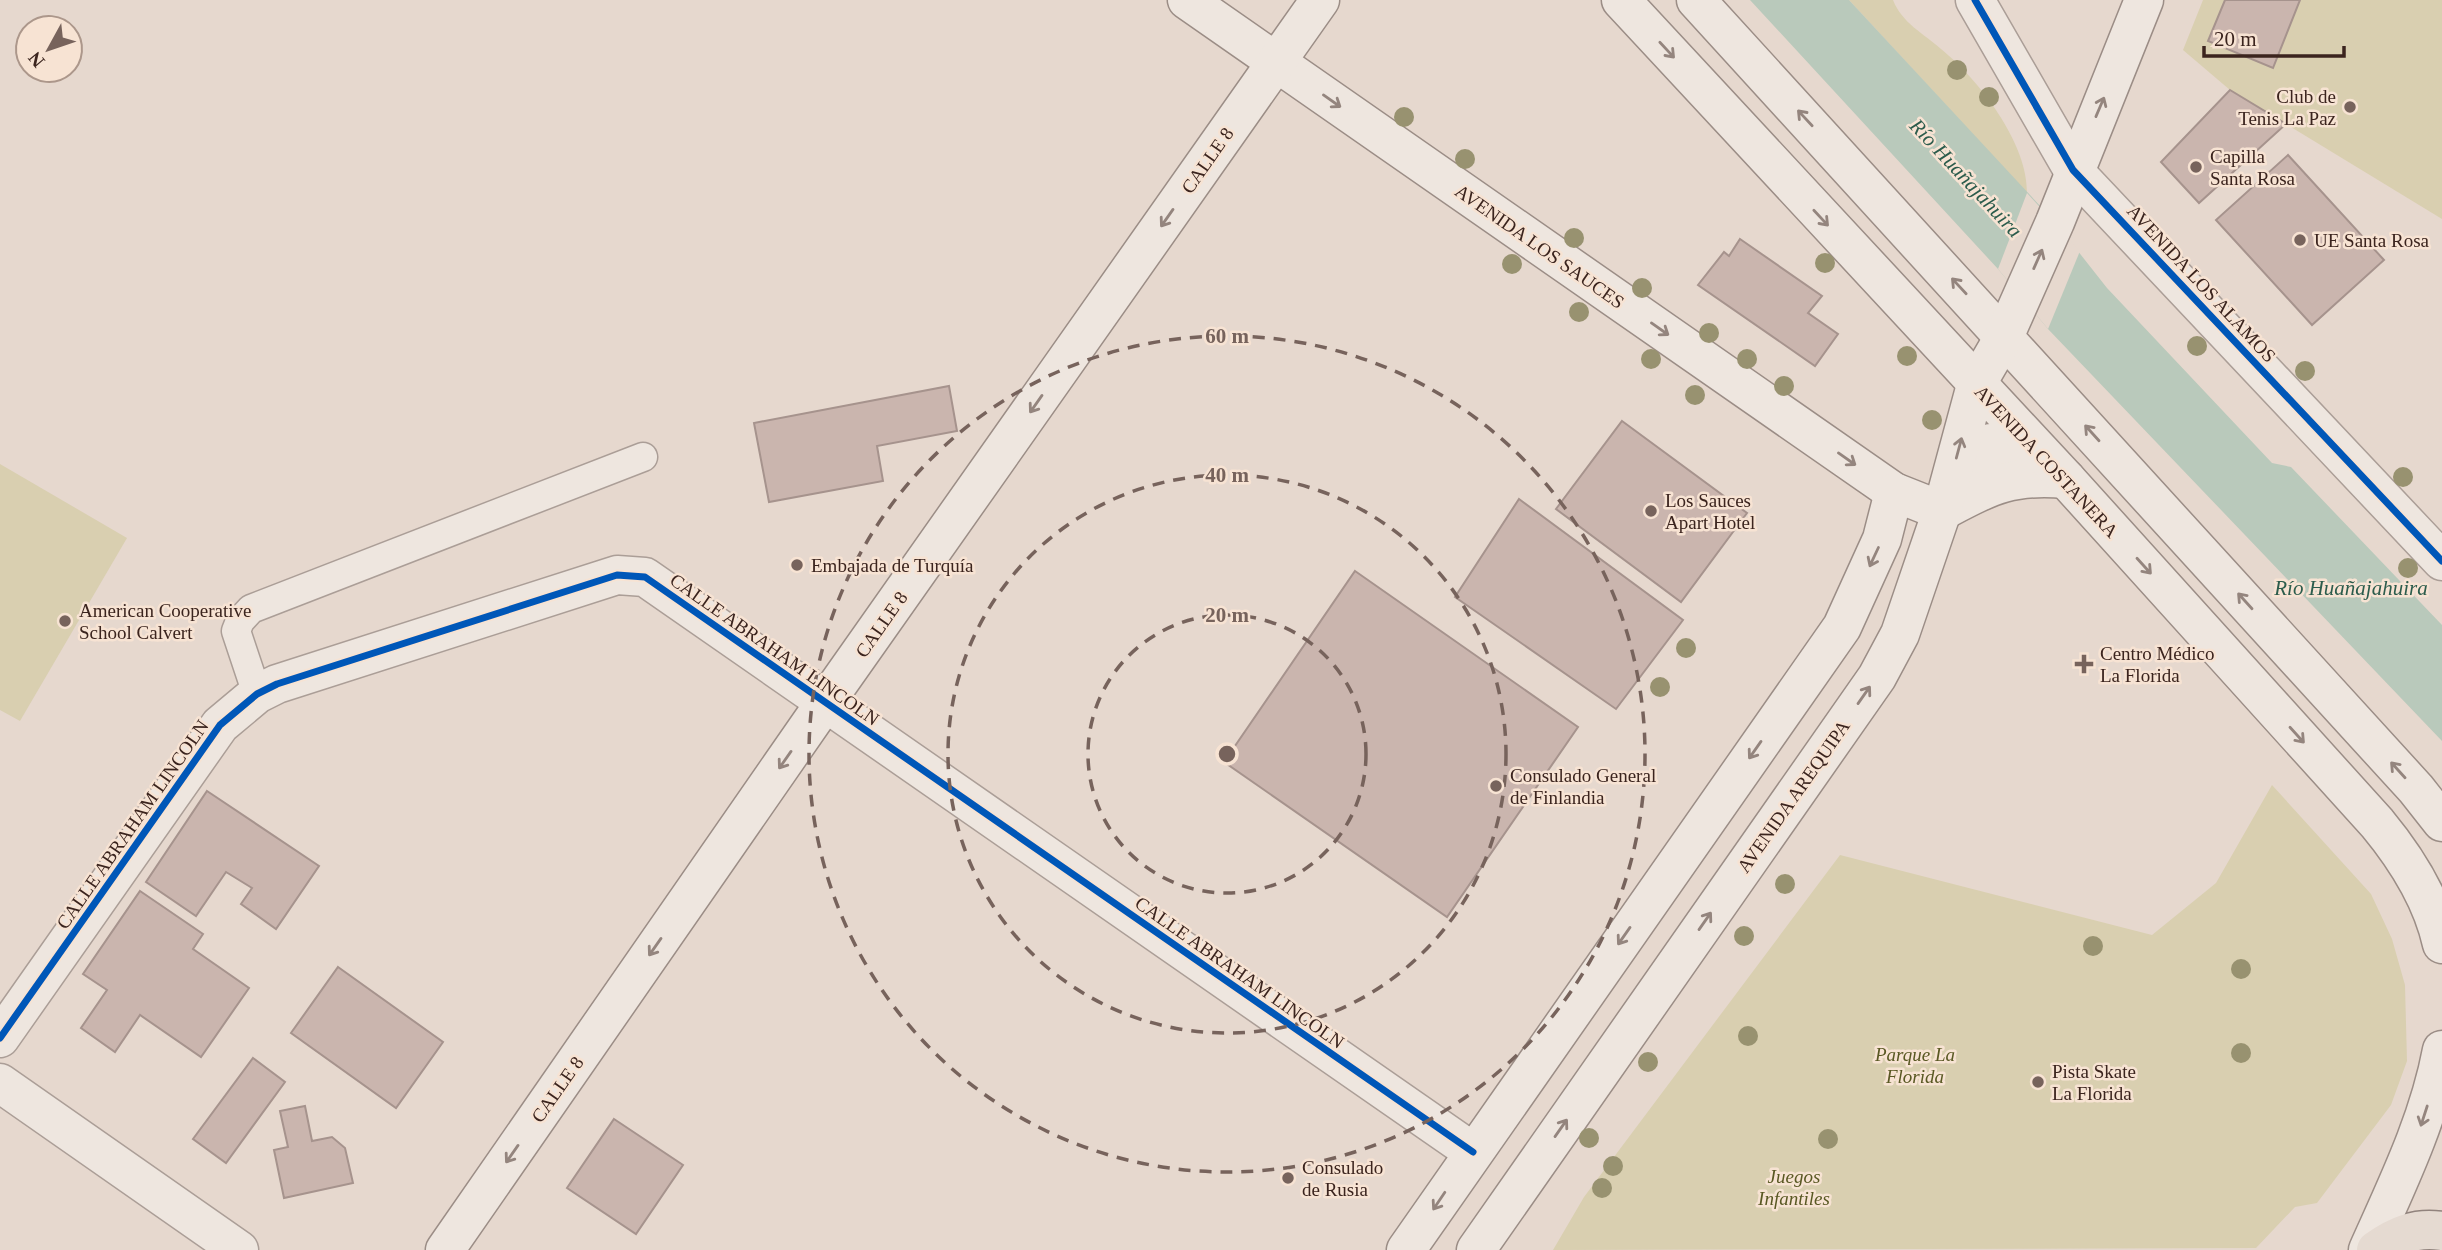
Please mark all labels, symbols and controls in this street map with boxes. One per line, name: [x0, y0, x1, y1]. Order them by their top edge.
north arrow: [14, 14, 84, 84]
scale bar: [2204, 14, 2344, 58]
text: 20 m: [2214, 27, 2257, 51]
one-way arrow: [1659, 41, 1675, 59]
text: N: [24, 47, 49, 72]
place label: Club de Tenis La Paz: [2238, 86, 2336, 129]
one-way arrow: [1322, 94, 1342, 108]
one-way arrow: [2094, 97, 2107, 118]
marker: Club de Tenis La Paz: [2342, 99, 2358, 115]
one-way arrow: [1797, 109, 1813, 127]
water label: Río Huañajahuira: [1904, 113, 2027, 242]
street label: CALLE 8: [1177, 123, 1238, 197]
place label: Capilla Santa Rosa: [2210, 146, 2296, 189]
marker: Capilla Santa Rosa: [2188, 159, 2204, 175]
street label: AVENIDA LOS SAUCES: [1451, 180, 1628, 313]
street label: AVENIDA LOS ALAMOS: [2123, 200, 2280, 366]
one-way arrow: [1160, 208, 1174, 227]
one-way arrow: [1813, 209, 1829, 227]
place label: UE Santa Rosa: [2314, 230, 2430, 251]
marker: UE Santa Rosa: [2292, 232, 2308, 248]
one-way arrow: [2032, 249, 2045, 270]
one-way arrow: [1950, 278, 1967, 295]
one-way arrow: [1650, 322, 1669, 336]
text: 60 m: [1205, 324, 1249, 348]
street label: AVENIDA COSTANERA: [1971, 381, 2123, 542]
one-way arrow: [1029, 394, 1043, 413]
one-way arrow: [2084, 424, 2100, 442]
one-way arrow: [1954, 437, 1967, 459]
one-way arrow: [1837, 452, 1856, 466]
text: 40 m: [1205, 463, 1249, 487]
place label: Los Sauces Apart Hotel: [1665, 490, 1755, 533]
marker: Los Sauces Apart Hotel: [1643, 503, 1659, 519]
one-way arrow: [1867, 546, 1880, 567]
place label: Embajada de Turquía: [811, 555, 974, 576]
marker: Embajada de Turquía: [789, 557, 805, 573]
one-way arrow: [2136, 557, 2153, 574]
street label: CALLE ABRAHAM LINCOLN: [666, 569, 883, 730]
water label: Río Huañajahuira: [2273, 576, 2428, 600]
street label: CALLE 8: [851, 587, 912, 661]
one-way arrow: [2237, 592, 2253, 610]
place label: American Cooperative School Calvert: [79, 600, 252, 643]
text: 20 m: [1205, 603, 1249, 627]
marker: American Cooperative School Calvert: [57, 613, 73, 629]
place label: Centro Médico La Florida: [2100, 643, 2215, 686]
marker: Centro Médico La Florida: [2074, 654, 2094, 674]
one-way arrow: [1857, 686, 1871, 705]
street label: CALLE ABRAHAM LINCOLN: [52, 716, 213, 933]
street label: AVENIDA AREQUIPA: [1733, 716, 1854, 876]
one-way arrow: [2289, 726, 2305, 744]
one-way arrow: [1748, 740, 1762, 759]
centre of rings: [1215, 742, 1239, 766]
one-way arrow: [778, 750, 792, 769]
one-way arrow: [2390, 761, 2406, 779]
place label: Consulado General de Finlandia: [1510, 765, 1656, 808]
marker: Consulado General de Finlandia: [1488, 778, 1504, 794]
street label: CALLE ABRAHAM LINCOLN: [1131, 892, 1348, 1053]
one-way arrow: [1698, 912, 1712, 931]
one-way arrow: [1617, 926, 1631, 945]
one-way arrow: [648, 937, 662, 956]
park label: Parque La Florida: [1874, 1044, 1955, 1087]
street label: CALLE 8: [527, 1052, 588, 1126]
place label: Pista Skate La Florida: [2052, 1061, 2136, 1104]
marker: Pista Skate La Florida: [2030, 1074, 2046, 1090]
one-way arrow: [2417, 1104, 2429, 1126]
one-way arrow: [1554, 1119, 1568, 1138]
one-way arrow: [505, 1144, 519, 1163]
place label: Consulado de Rusia: [1302, 1157, 1383, 1200]
park label: Juegos Infantiles: [1757, 1166, 1830, 1209]
marker: Consulado de Rusia: [1280, 1170, 1296, 1186]
one-way arrow: [1432, 1191, 1447, 1210]

